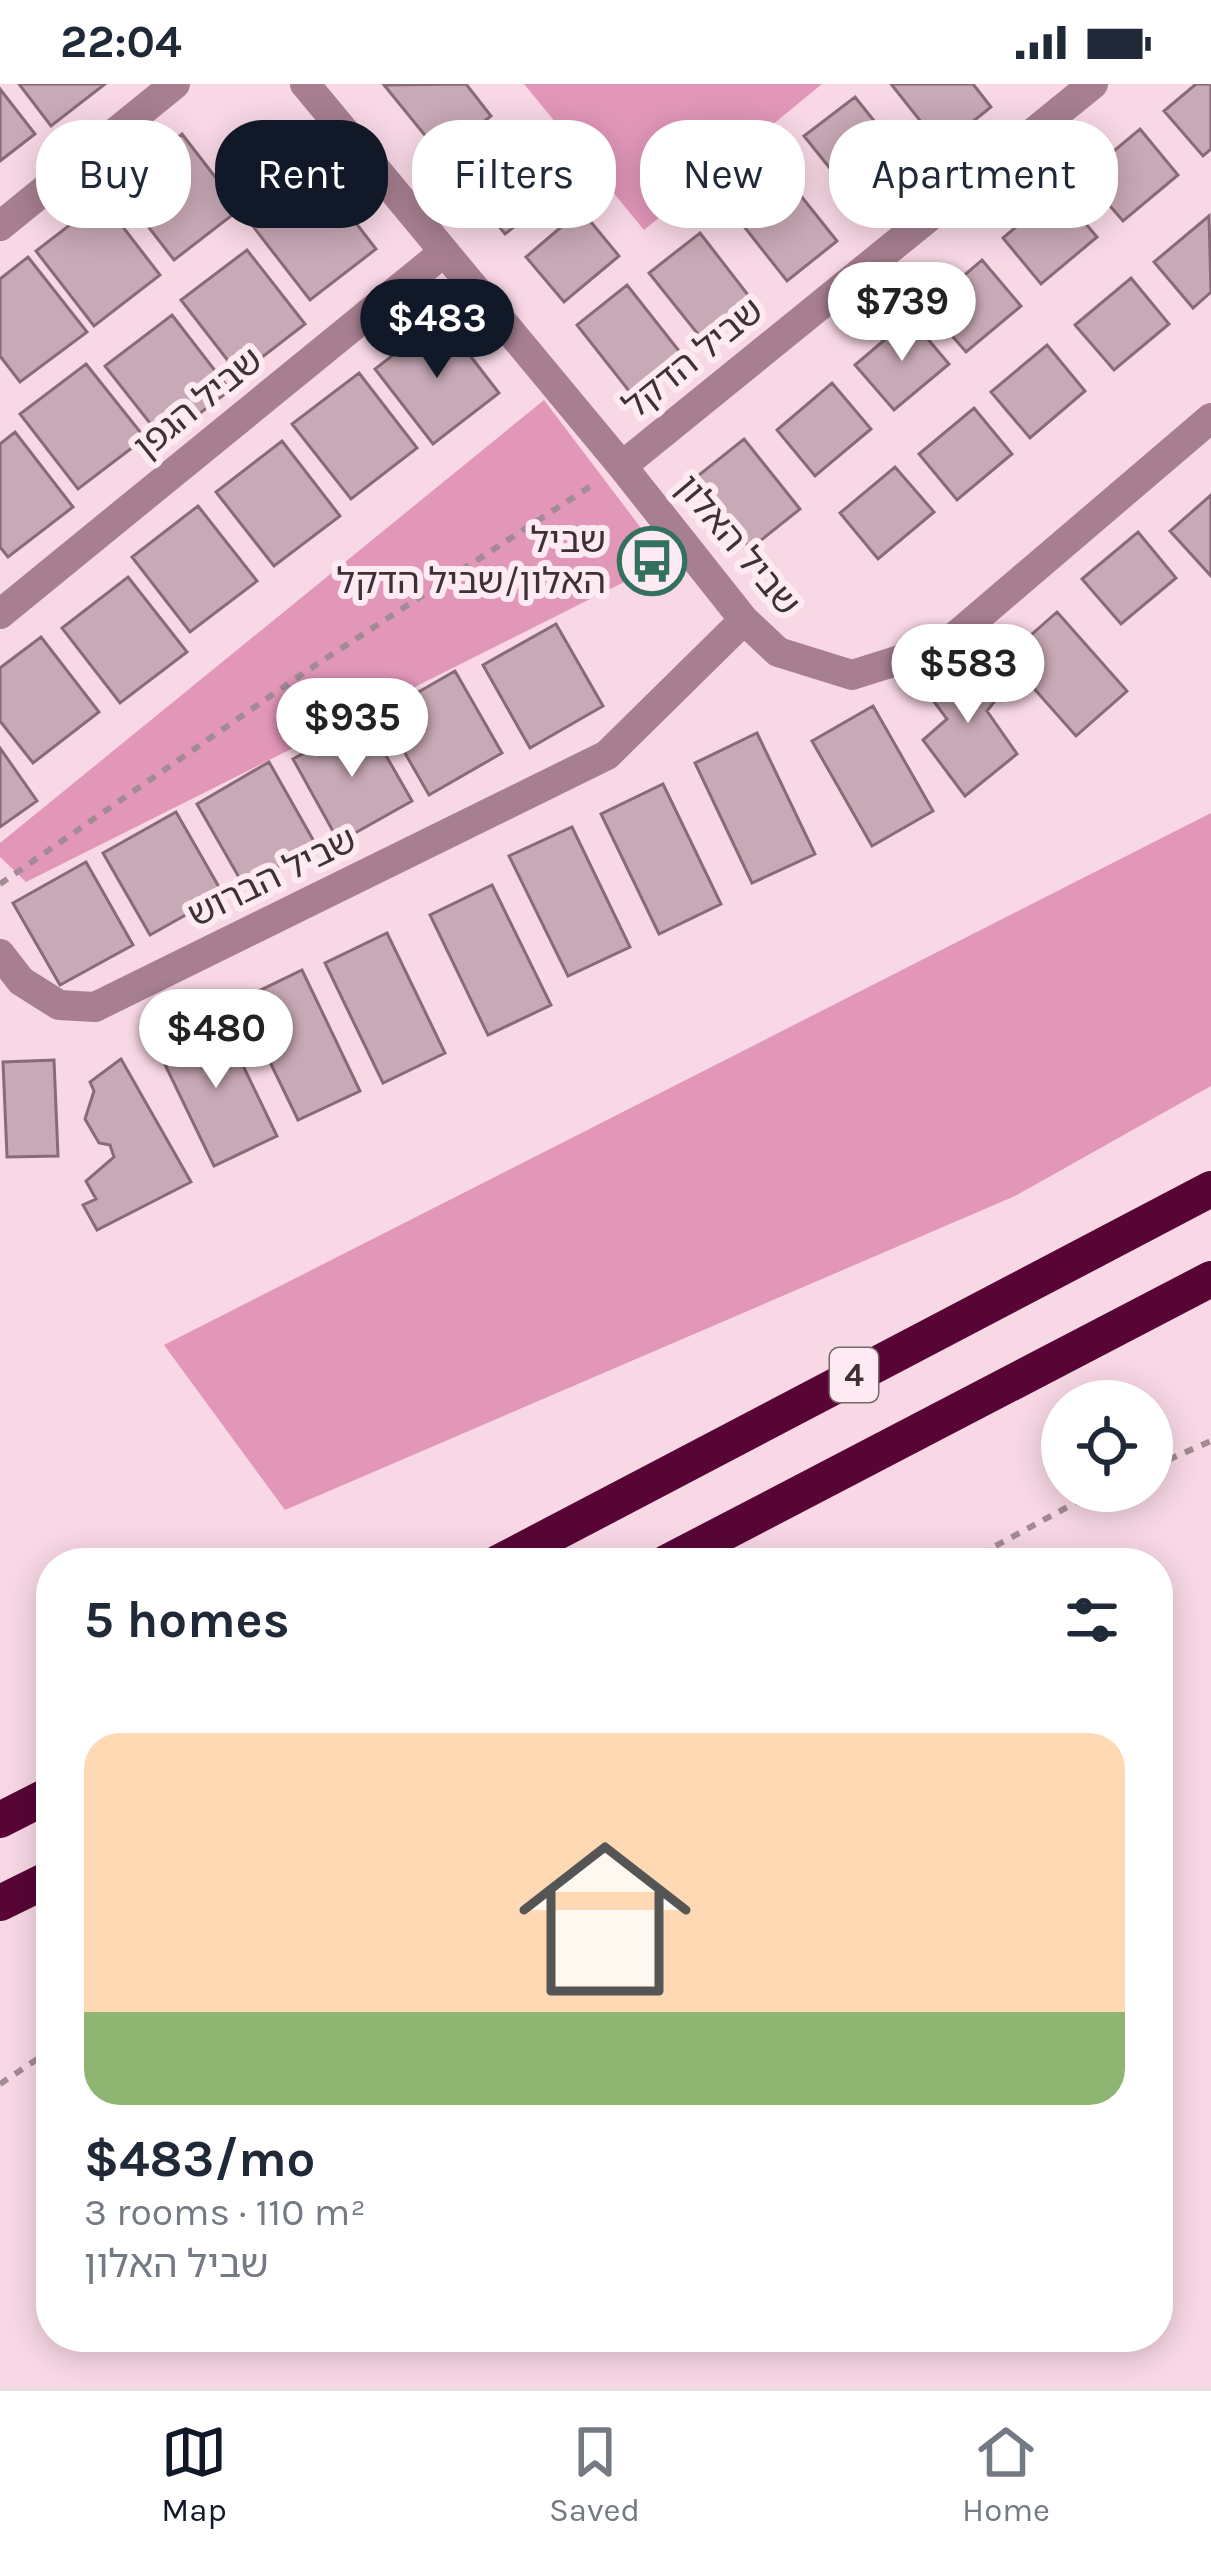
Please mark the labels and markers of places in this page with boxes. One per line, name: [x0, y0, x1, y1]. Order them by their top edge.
pin: $739: [831, 262, 973, 364]
pin: $483: [366, 279, 508, 381]
place label: שביל האלון/שביל הדקל: [336, 519, 606, 602]
bus stop icon: שביל האלון/שביל הדקל: [617, 526, 687, 596]
pin: $583: [897, 624, 1039, 726]
pin: $935: [281, 678, 423, 780]
pin: $480: [145, 989, 287, 1091]

